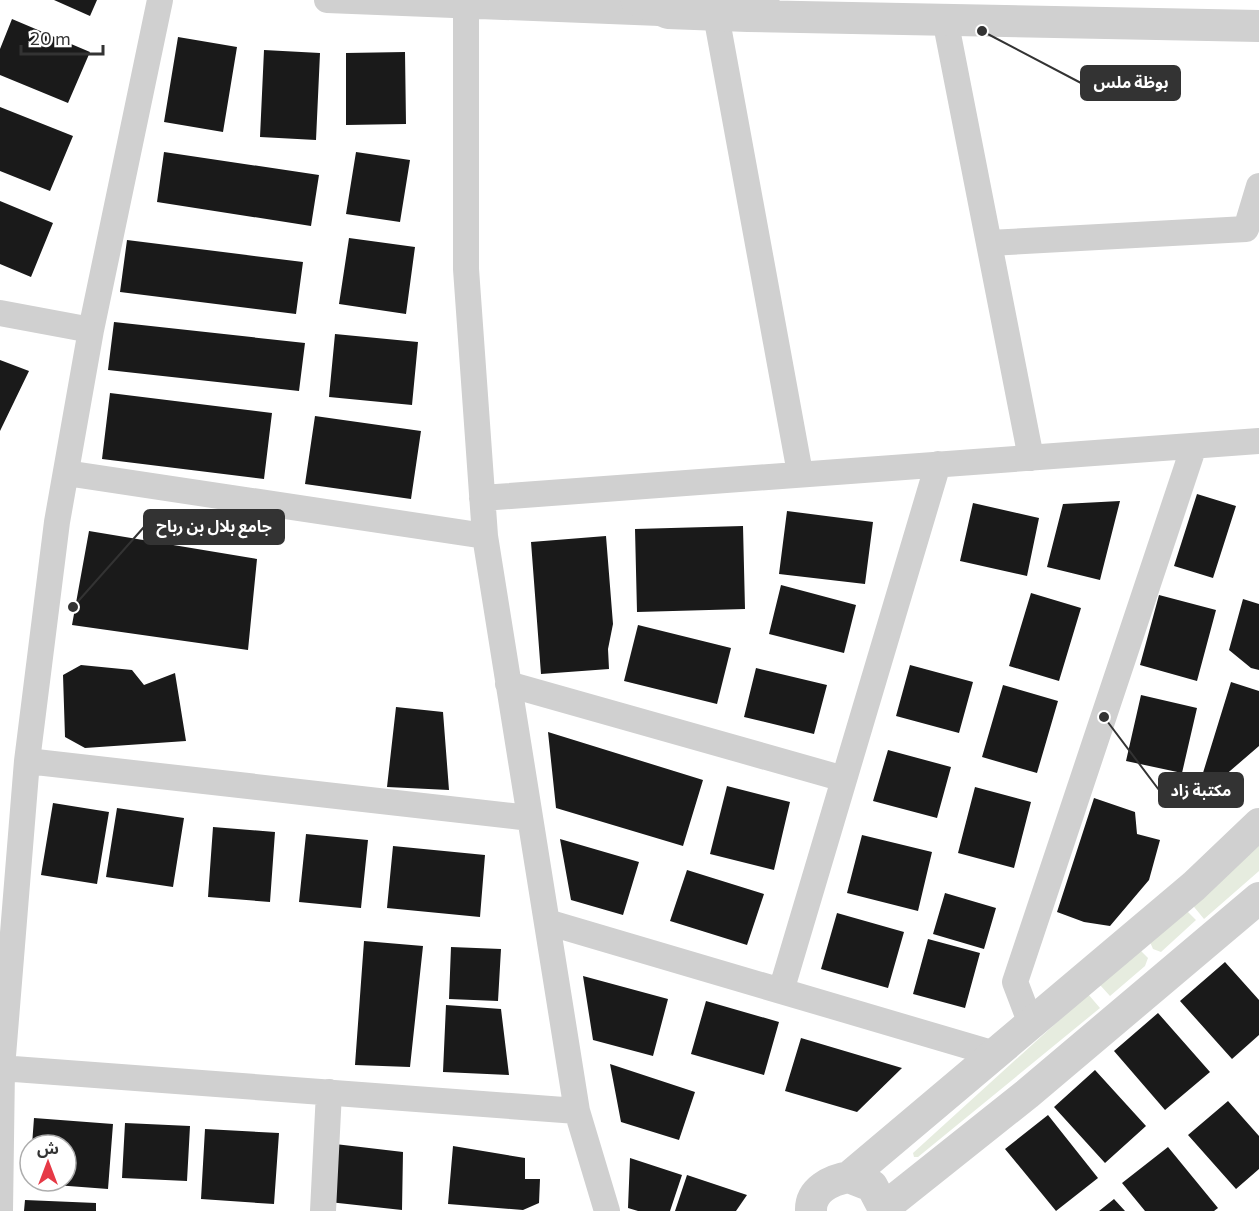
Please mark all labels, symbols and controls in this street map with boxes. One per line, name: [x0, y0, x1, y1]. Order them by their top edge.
scale bar: [21, 18, 104, 56]
text: 20 m: [30, 27, 71, 49]
callout: بوظة ملس: [1081, 66, 1180, 100]
text: بوظة ملس: [1093, 72, 1169, 92]
callout: جامع بلال بن رباح: [144, 510, 284, 544]
text: جامع بلال بن رباح: [156, 516, 272, 539]
callout: مكتبة زاد: [1159, 773, 1243, 807]
text: مكتبة زاد: [1171, 780, 1231, 800]
north arrow: [18, 1133, 78, 1193]
text: ش: [37, 1138, 59, 1158]

